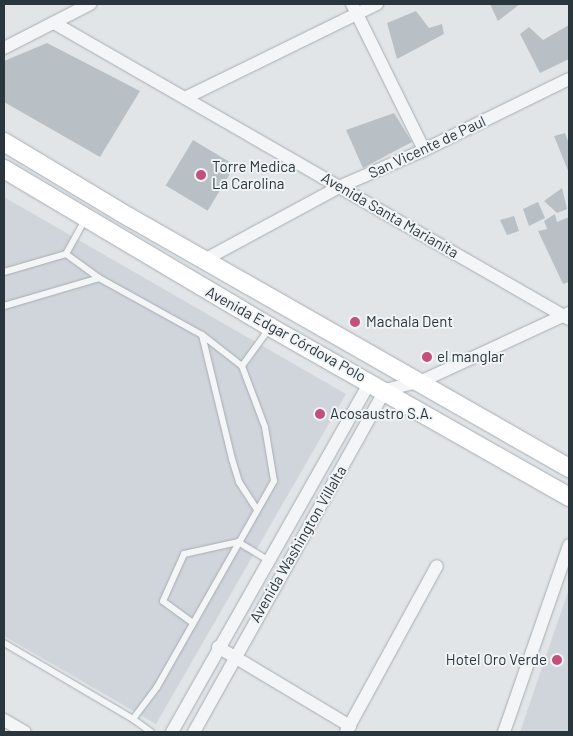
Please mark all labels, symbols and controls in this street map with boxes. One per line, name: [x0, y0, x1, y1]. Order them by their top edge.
street label: San Vicente de Paul: [365, 112, 489, 182]
place label: Torre Medica La Carolina: [212, 157, 296, 192]
marker: Torre Medica La Carolina: [194, 168, 208, 182]
street label: Avenida Santa Marianita: [318, 168, 462, 262]
street label: Avenida Edgar Córdova Polo: [203, 282, 369, 386]
place label: Machala Dent: [366, 313, 453, 331]
marker: Machala Dent: [348, 315, 362, 329]
place label: el manglar: [437, 348, 504, 366]
marker: el manglar: [421, 351, 433, 363]
place label: Acosaustro S.A.: [330, 405, 433, 423]
marker: Acosaustro S.A.: [314, 408, 326, 420]
street label: Avenida Washington Villalta: [246, 462, 350, 626]
place label: Hotel Oro Verde: [446, 651, 547, 669]
marker: Hotel Oro Verde: [551, 654, 563, 666]

